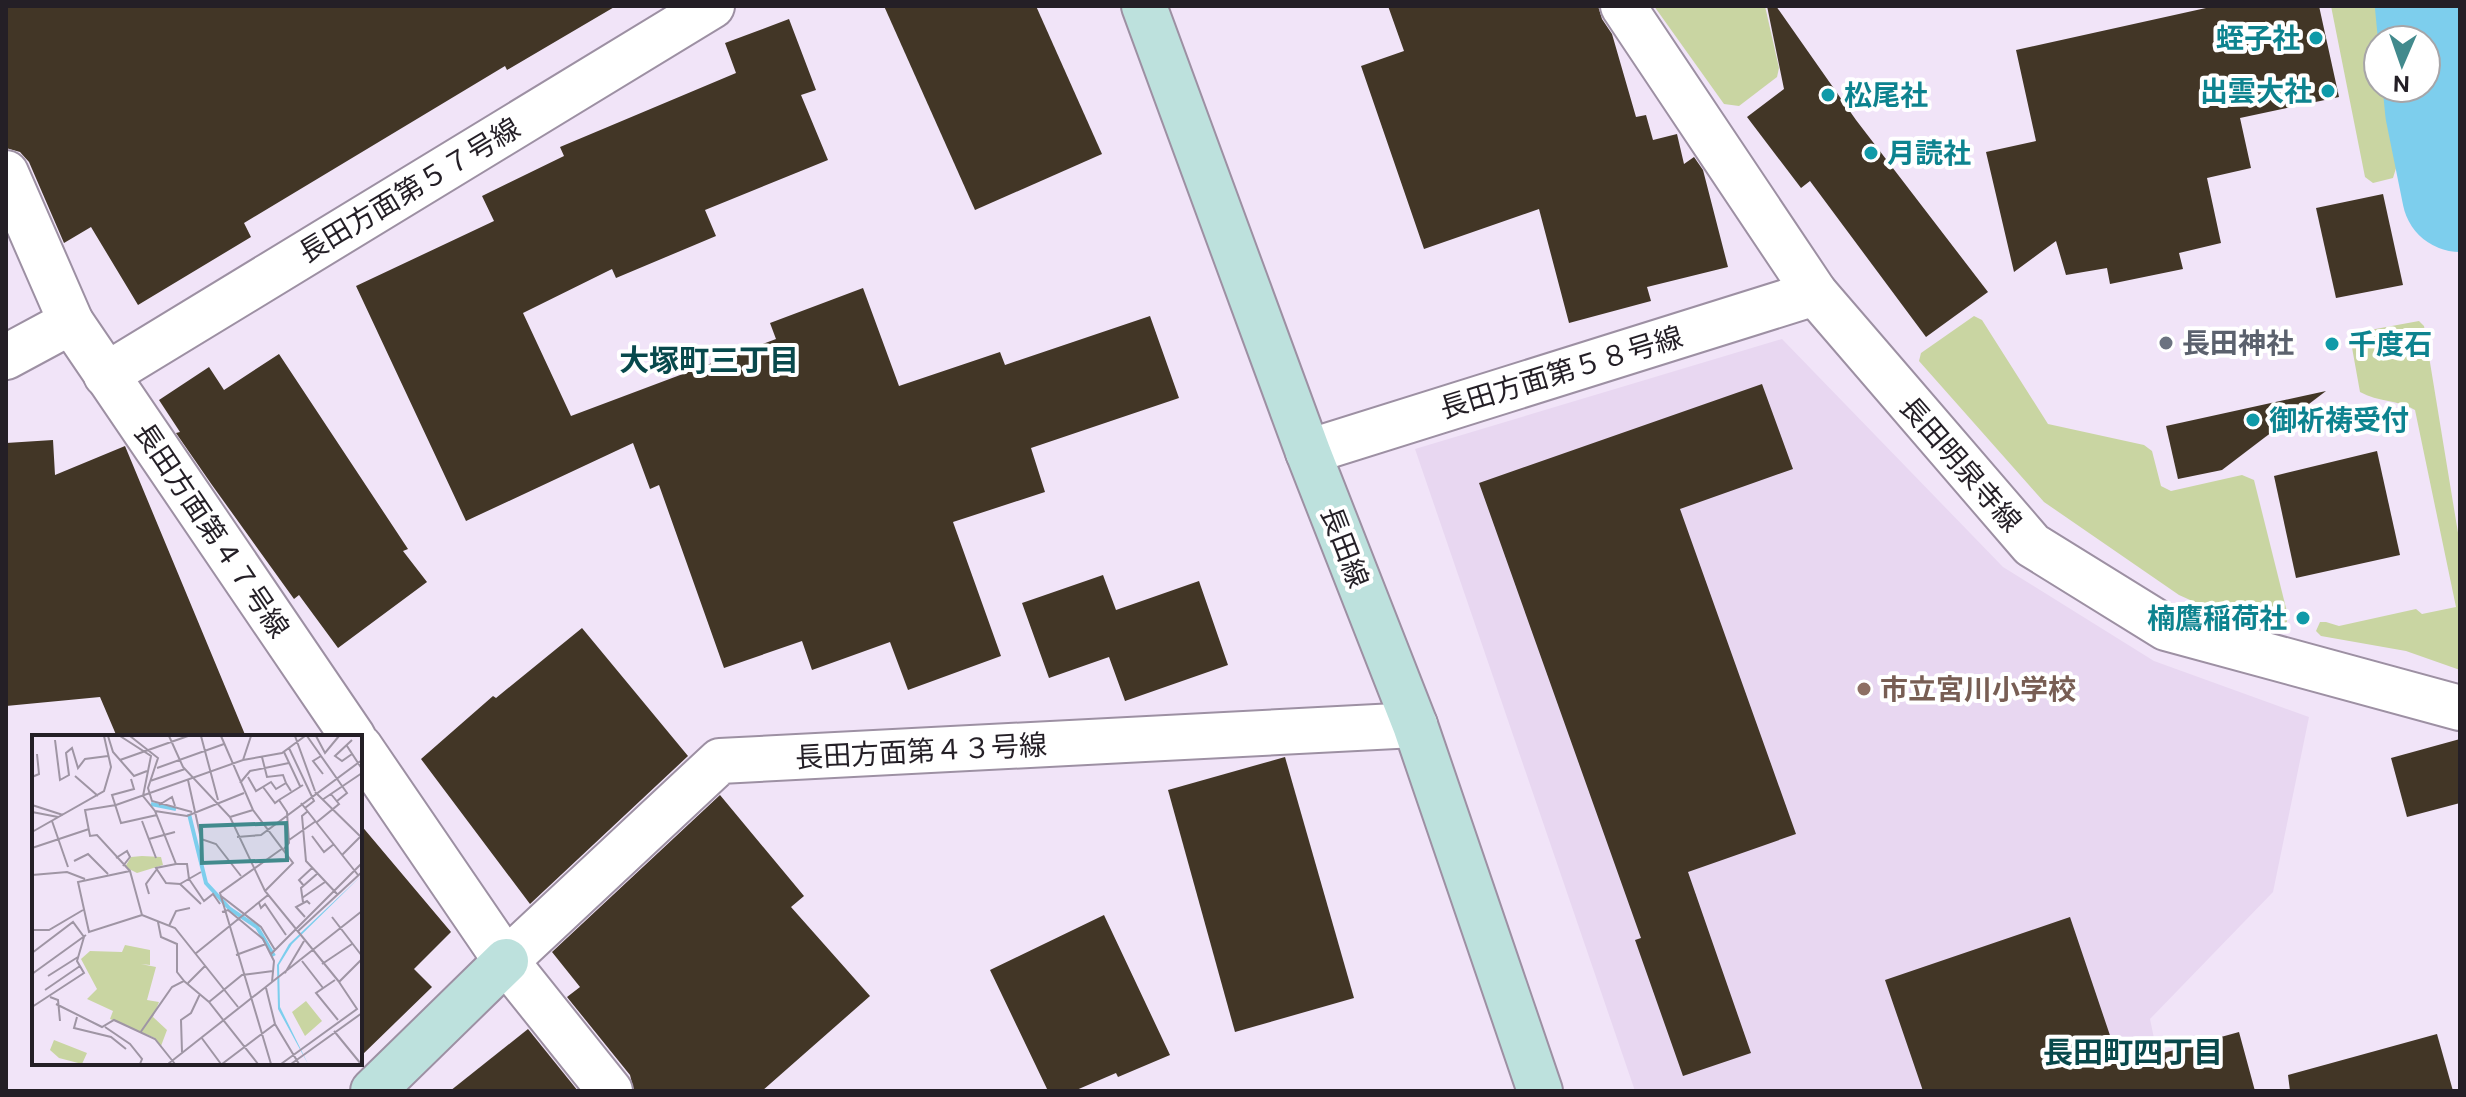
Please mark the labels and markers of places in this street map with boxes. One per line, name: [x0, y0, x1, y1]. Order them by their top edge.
place label: 蛭子社: [2216, 21, 2300, 54]
marker: 蛭子社: [2307, 29, 2325, 47]
place label: 出雲大社: [2200, 74, 2312, 107]
place label: 松尾社: [1844, 78, 1928, 111]
marker: 出雲大社: [2319, 82, 2337, 100]
marker: 松尾社: [1819, 86, 1837, 104]
place label: 月読社: [1887, 136, 1971, 169]
marker: 月読社: [1862, 144, 1880, 162]
place label: 長田神社: [2182, 326, 2294, 359]
place label: 千度石: [2348, 327, 2432, 360]
marker: 長田神社: [2157, 334, 2175, 352]
marker: 千度石: [2323, 335, 2341, 353]
place label: 御祈祷受付: [2269, 403, 2409, 436]
marker: 御祈祷受付: [2244, 411, 2262, 429]
place label: 楠鷹稲荷社: [2147, 601, 2287, 634]
marker: 楠鷹稲荷社: [2294, 609, 2312, 627]
place label: 市立宮川小学校: [1880, 672, 2076, 705]
marker: 市立宮川小学校: [1855, 680, 1873, 698]

